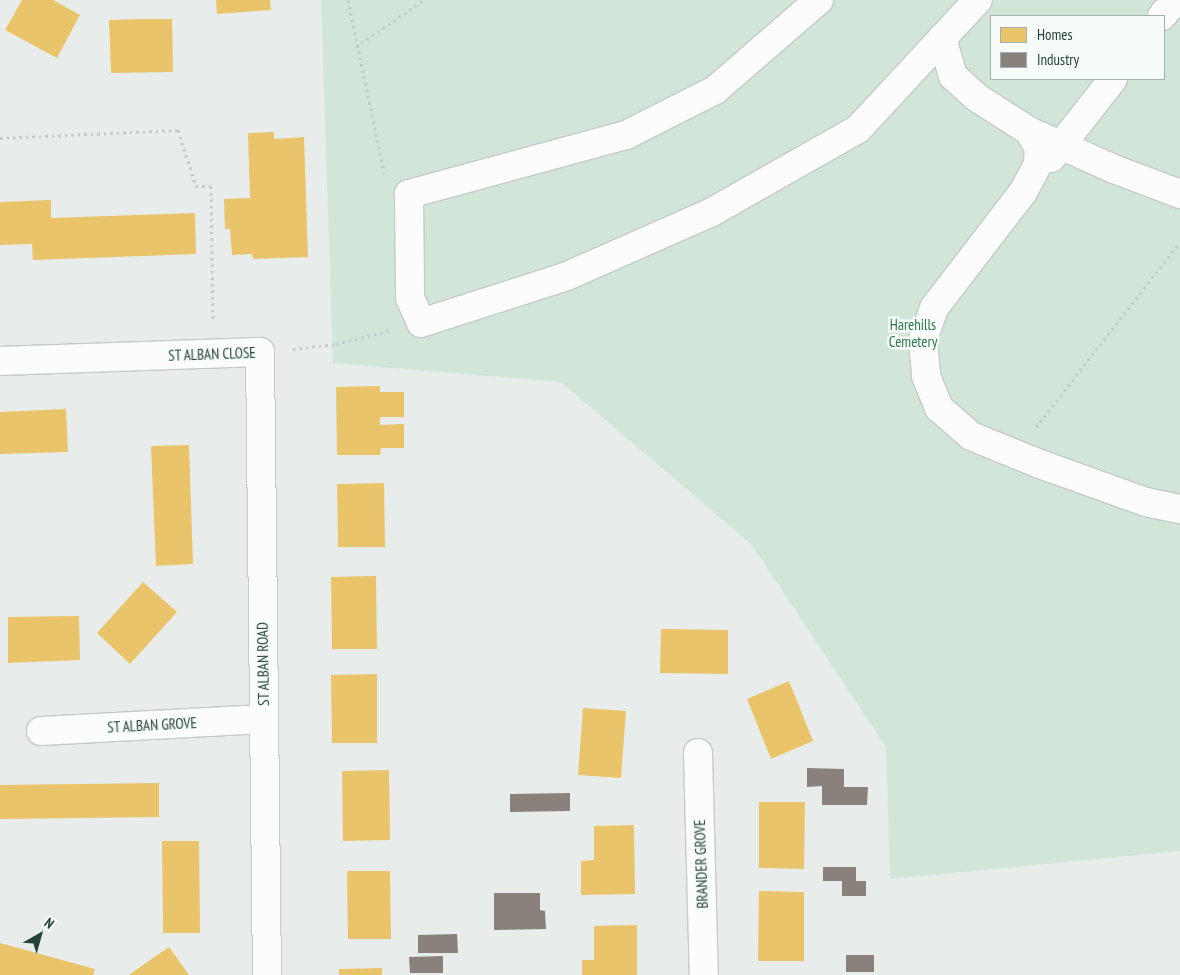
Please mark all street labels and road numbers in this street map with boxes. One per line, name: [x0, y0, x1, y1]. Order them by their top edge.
street label: ST ALBAN CLOSE: [168, 343, 256, 365]
street label: ST ALBAN ROAD: [253, 621, 273, 707]
street label: ST ALBAN GROVE: [106, 714, 198, 736]
street label: BRANDER GROVE: [690, 819, 712, 909]

